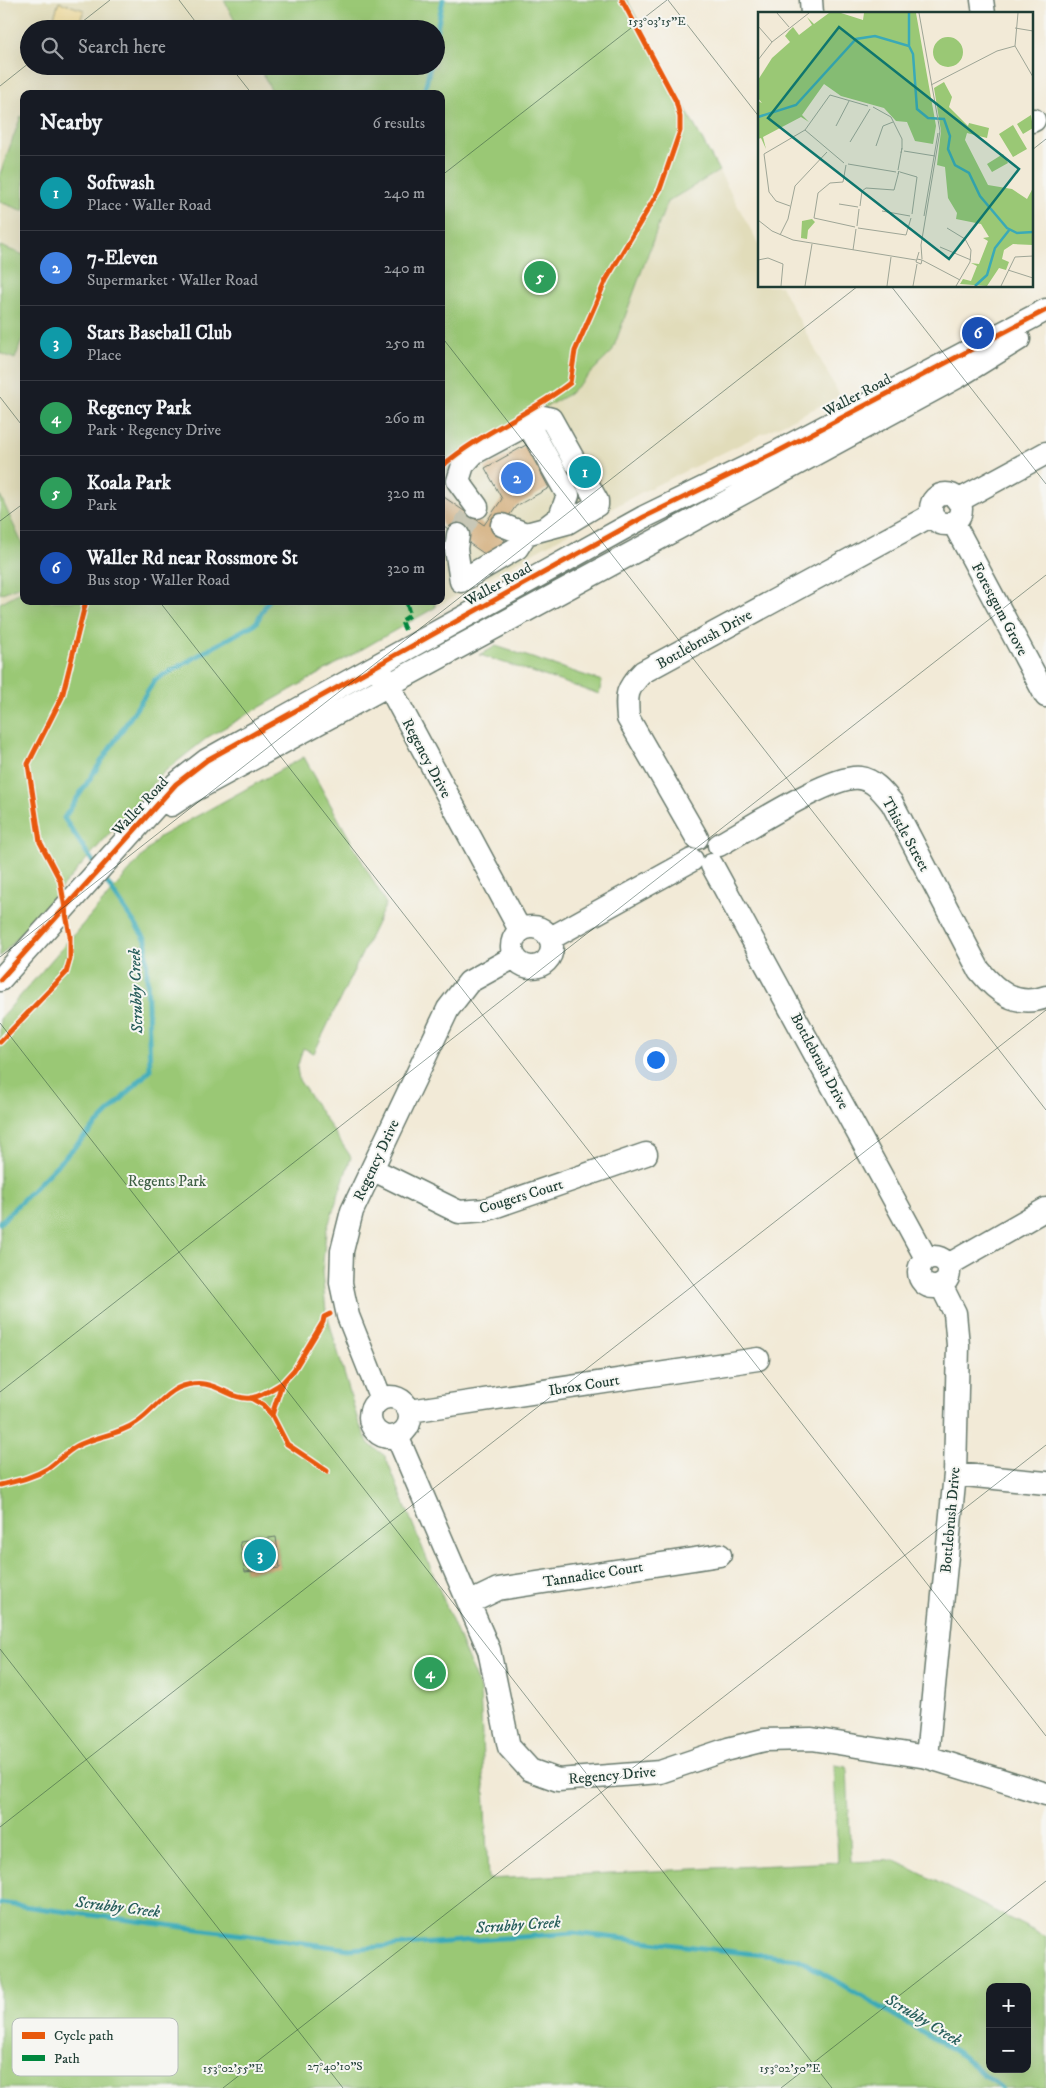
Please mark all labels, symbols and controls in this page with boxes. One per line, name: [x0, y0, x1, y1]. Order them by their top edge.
inset map: [758, 12, 1034, 288]
text: 153°03'15"E: [628, 14, 686, 29]
search box: [20, 20, 445, 75]
icon: search: [38, 34, 66, 62]
text: Search here: [78, 36, 166, 59]
text: Nearby: [40, 110, 102, 136]
text: 6 results: [372, 113, 425, 133]
text: Softwash: [87, 172, 155, 195]
text: 1: [53, 183, 59, 203]
text: 240 m: [384, 183, 425, 203]
text: Place · Waller Road: [87, 195, 211, 215]
text: 7-Eleven: [87, 247, 158, 270]
text: 2: [52, 258, 60, 278]
text: 240 m: [384, 258, 425, 278]
pin: 5: [524, 258, 556, 296]
text: Supermarket · Waller Road: [87, 270, 258, 290]
pin: 6: [962, 314, 994, 352]
text: Stars Baseball Club: [87, 322, 232, 345]
text: 3: [53, 333, 59, 353]
text: 250 m: [385, 333, 425, 353]
text: Place: [87, 345, 121, 365]
street label: Waller Road: [819, 369, 895, 422]
text: Regency Park: [87, 397, 191, 420]
text: 4: [51, 408, 61, 428]
text: 260 m: [385, 408, 425, 428]
text: Park · Regency Drive: [87, 420, 221, 440]
pin: 1: [569, 453, 601, 491]
pin: 2: [501, 459, 533, 497]
text: Koala Park: [87, 472, 171, 495]
text: 5: [52, 483, 60, 503]
text: 320 m: [387, 483, 425, 503]
text: Park: [87, 495, 117, 515]
text: Waller Rd near Rossmore St: [87, 547, 298, 570]
text: 6: [52, 558, 60, 578]
text: 320 m: [387, 558, 425, 578]
street label: Waller Road: [460, 558, 536, 611]
street label: Forestgum Grove: [967, 559, 1032, 659]
text: Bus stop · Waller Road: [87, 570, 230, 590]
street label: Bottlebrush Drive: [653, 605, 755, 674]
street label: Regency Drive: [398, 715, 456, 801]
street label: Waller Road: [107, 772, 173, 841]
street label: Thistle Street: [877, 794, 934, 875]
water label: Scrubby Creek: [125, 948, 148, 1035]
street label: Bottlebrush Drive: [786, 1010, 853, 1113]
your location: [643, 1047, 669, 1073]
street label: Regency Drive: [349, 1116, 404, 1204]
park label: Regents Park: [128, 1172, 207, 1191]
street label: Cougers Court: [477, 1175, 566, 1218]
street label: Ibrox Court: [547, 1370, 621, 1400]
street label: Bottlebrush Drive: [936, 1466, 965, 1574]
pin: 3: [244, 1536, 276, 1574]
street label: Tannadice Court: [542, 1557, 644, 1592]
pin: 4: [414, 1654, 446, 1692]
street label: Regency Drive: [568, 1762, 657, 1789]
water label: Scrubby Creek: [73, 1892, 162, 1922]
water label: Scrubby Creek: [474, 1912, 561, 1938]
map controls: [986, 1983, 1031, 2073]
button: +: [986, 1983, 1031, 2028]
water label: Scrubby Creek: [881, 1989, 965, 2050]
legend: [12, 2018, 178, 2076]
text: Cycle path: [54, 2027, 114, 2045]
button: −: [986, 2028, 1031, 2073]
text: Path: [54, 2050, 81, 2068]
text: 27°40'10"S: [307, 2059, 363, 2074]
text: 153°02'55"E: [203, 2061, 264, 2076]
text: 153°02'50"E: [760, 2061, 821, 2076]

